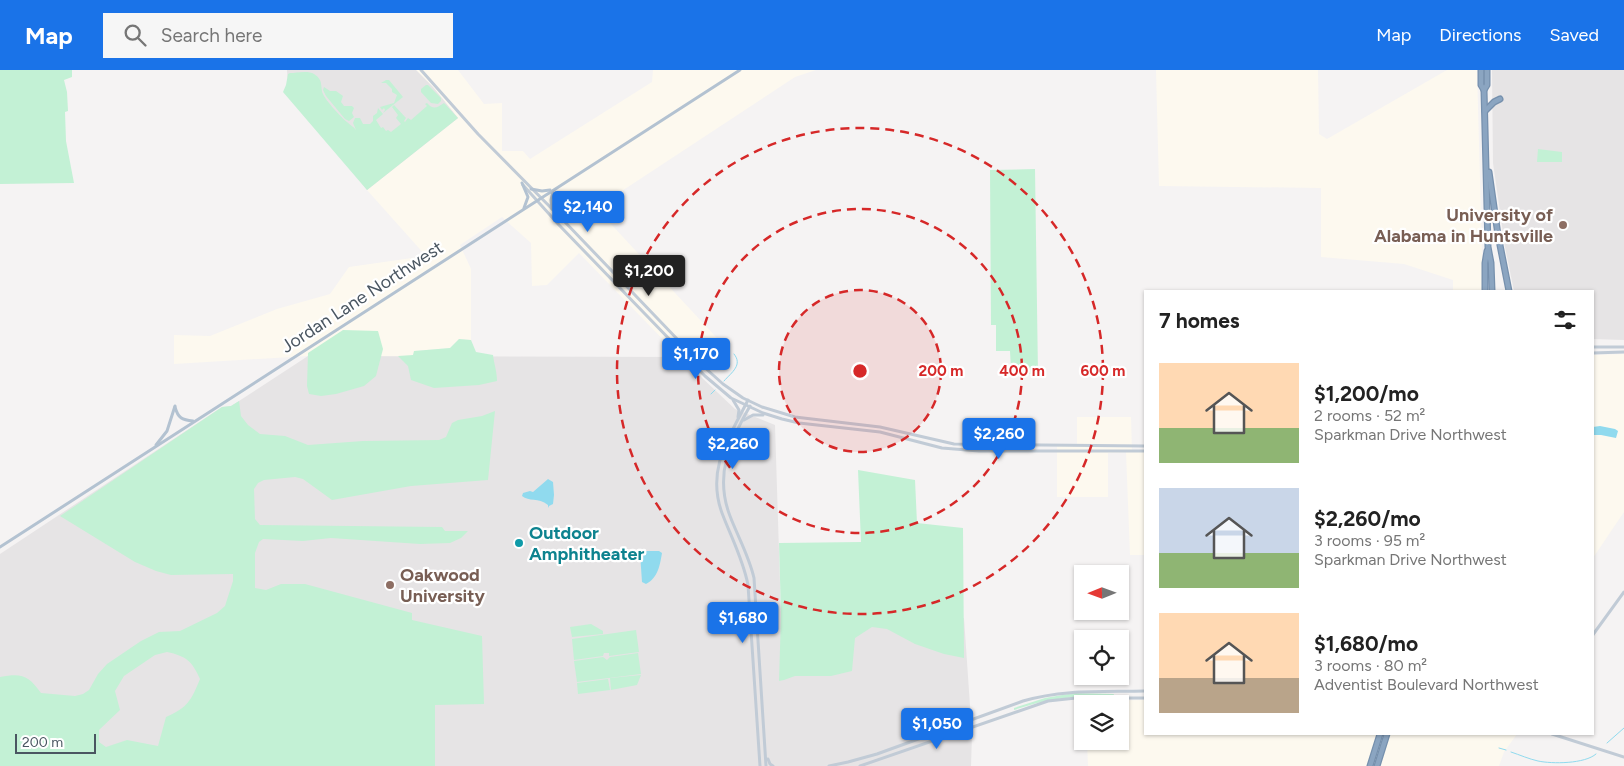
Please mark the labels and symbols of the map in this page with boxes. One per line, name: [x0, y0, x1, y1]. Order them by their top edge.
pin: $2,140: [547, 190, 629, 233]
place label: University of Alabama in Huntsville: [1374, 204, 1554, 247]
marker: University of Alabama in Huntsville: [1557, 219, 1569, 231]
street label: Jordan Lane Northwest: [277, 236, 447, 358]
pin: $1,200: [608, 254, 690, 297]
pin: $1,170: [655, 338, 737, 380]
centre of rings: [851, 362, 869, 380]
text: 200 m: [919, 362, 963, 380]
text: 400 m: [999, 362, 1045, 380]
text: 600 m: [1081, 362, 1125, 380]
pin: $2,260: [958, 418, 1040, 460]
pin: $2,260: [692, 428, 774, 470]
place label: Outdoor Amphitheater: [529, 522, 644, 565]
marker: Outdoor Amphitheater: [513, 537, 525, 549]
place label: Oakwood University: [400, 564, 485, 607]
north arrow: [1074, 565, 1129, 620]
marker: Oakwood University: [384, 579, 396, 591]
pin: $1,680: [702, 602, 784, 644]
pin: $1,050: [896, 708, 978, 750]
scale bar: [15, 731, 96, 754]

